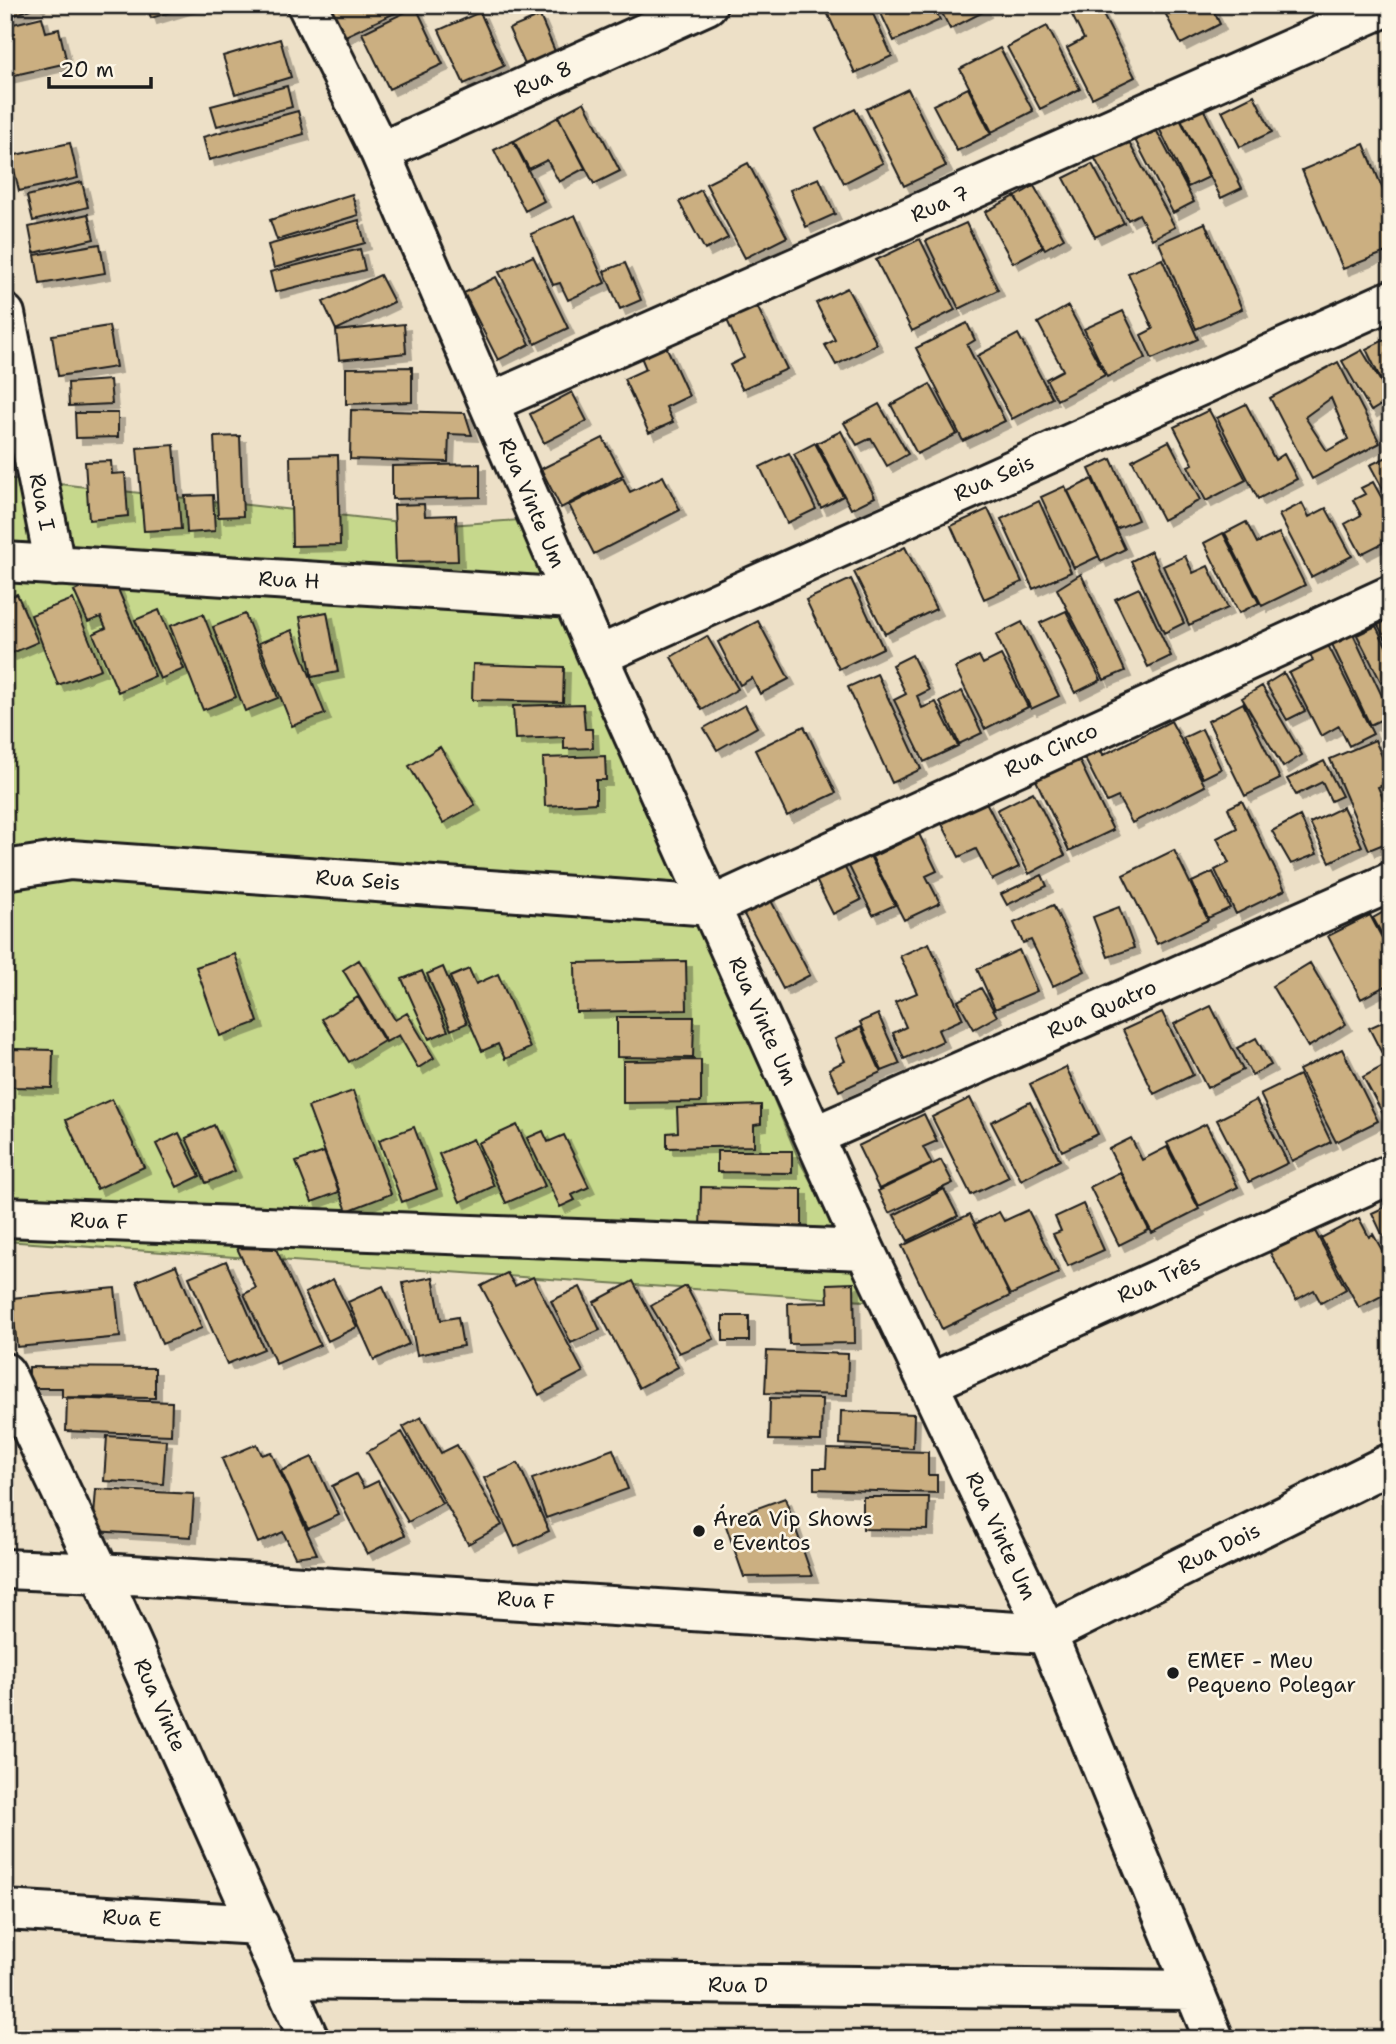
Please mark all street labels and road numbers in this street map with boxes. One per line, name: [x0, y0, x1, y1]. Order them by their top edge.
street label: Rua 8: [510, 54, 576, 104]
street label: Rua 7: [907, 179, 973, 229]
street label: Rua Vinte Um: [492, 434, 572, 572]
street label: Rua Seis: [949, 448, 1039, 508]
street label: Rua I: [23, 471, 61, 533]
street label: Rua H: [258, 564, 320, 596]
street label: Rua Cinco: [1000, 716, 1102, 784]
street label: Rua Seis: [315, 863, 401, 897]
street label: Rua Vinte Um: [722, 952, 804, 1090]
street label: Rua Quatro: [1043, 973, 1161, 1045]
street label: Rua F: [70, 1206, 129, 1236]
street label: Rua Três: [1113, 1248, 1205, 1310]
street label: Rua Vinte Um: [959, 1467, 1043, 1605]
street label: Rua Dois: [1173, 1516, 1265, 1580]
street label: Rua F: [496, 1584, 556, 1616]
street label: Rua Vinte: [127, 1654, 193, 1756]
street label: Rua E: [102, 1902, 162, 1934]
street label: Rua D: [708, 1970, 768, 2000]

